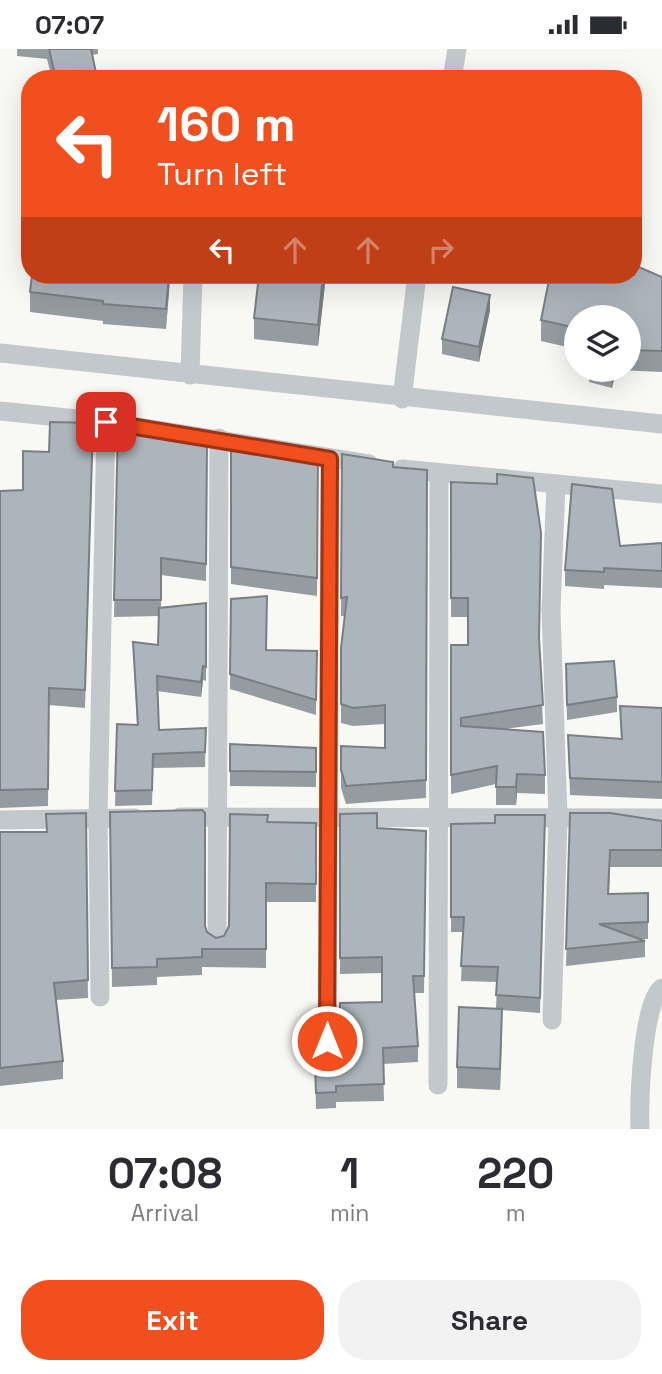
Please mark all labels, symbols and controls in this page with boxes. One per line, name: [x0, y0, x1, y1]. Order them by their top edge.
text: 07:07: [35, 8, 104, 42]
text: 160 m: [157, 93, 295, 155]
icon: left: [42, 98, 133, 189]
text: Turn left: [157, 154, 287, 194]
icon: left: [203, 231, 241, 269]
icon: ahead: [276, 231, 314, 269]
icon: ahead: [349, 231, 387, 269]
icon: right: [422, 231, 460, 269]
map controls: [564, 305, 641, 382]
button: layers: [564, 305, 641, 382]
pin: [76, 392, 136, 452]
icon: arrive: [87, 403, 125, 441]
position arrow: [290, 1004, 364, 1078]
text: 07:08: [108, 1147, 222, 1200]
text: 1: [340, 1147, 359, 1200]
text: 220: [477, 1147, 554, 1200]
text: Arrival: [131, 1198, 199, 1228]
text: min: [330, 1198, 369, 1228]
text: m: [506, 1198, 526, 1228]
button: Exit: [21, 1280, 324, 1360]
button: Share: [338, 1280, 641, 1360]

